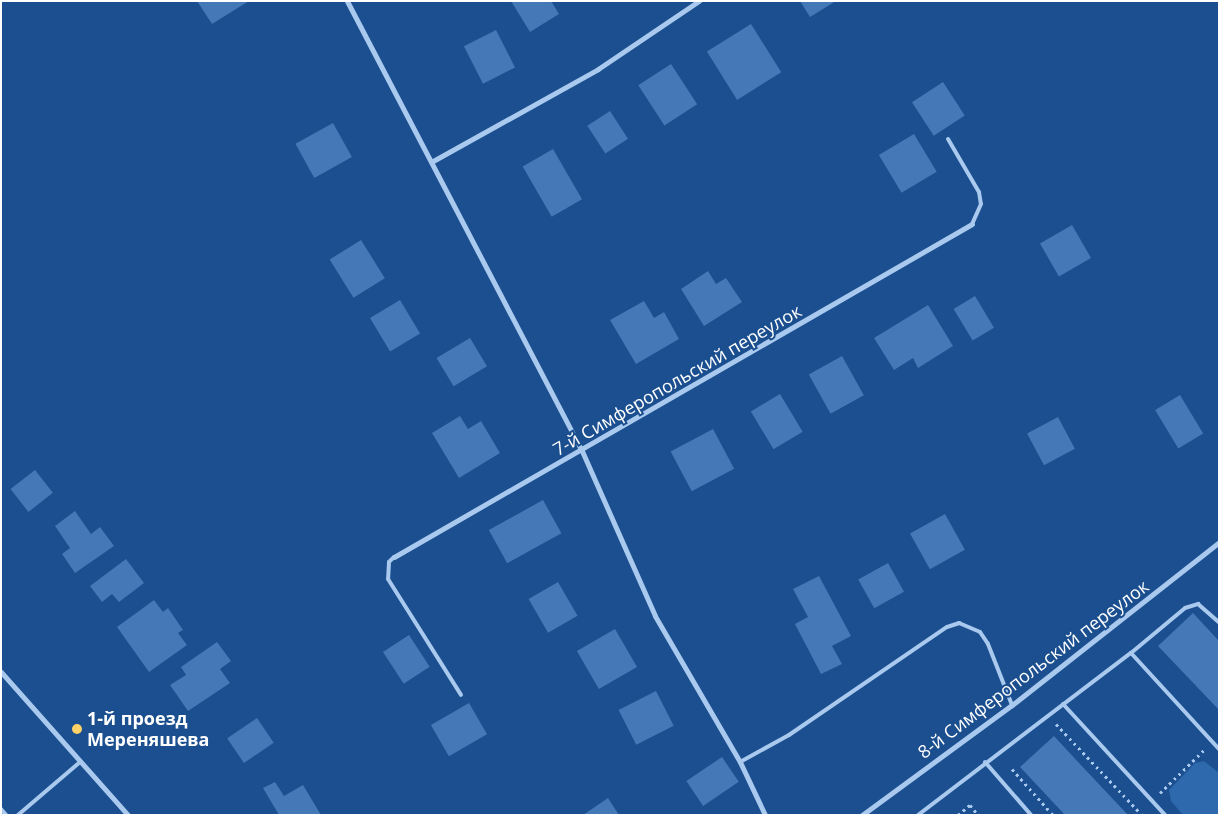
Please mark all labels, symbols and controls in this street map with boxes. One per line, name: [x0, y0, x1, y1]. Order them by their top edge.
street label: 7-й Симферопольский переулок: [549, 300, 805, 460]
street label: 8-й Симферопольский переулок: [913, 575, 1153, 763]
place label: 1-й проезд Мереняшева: [87, 708, 209, 751]
marker: 1-й проезд Мереняшева: [71, 723, 83, 735]

